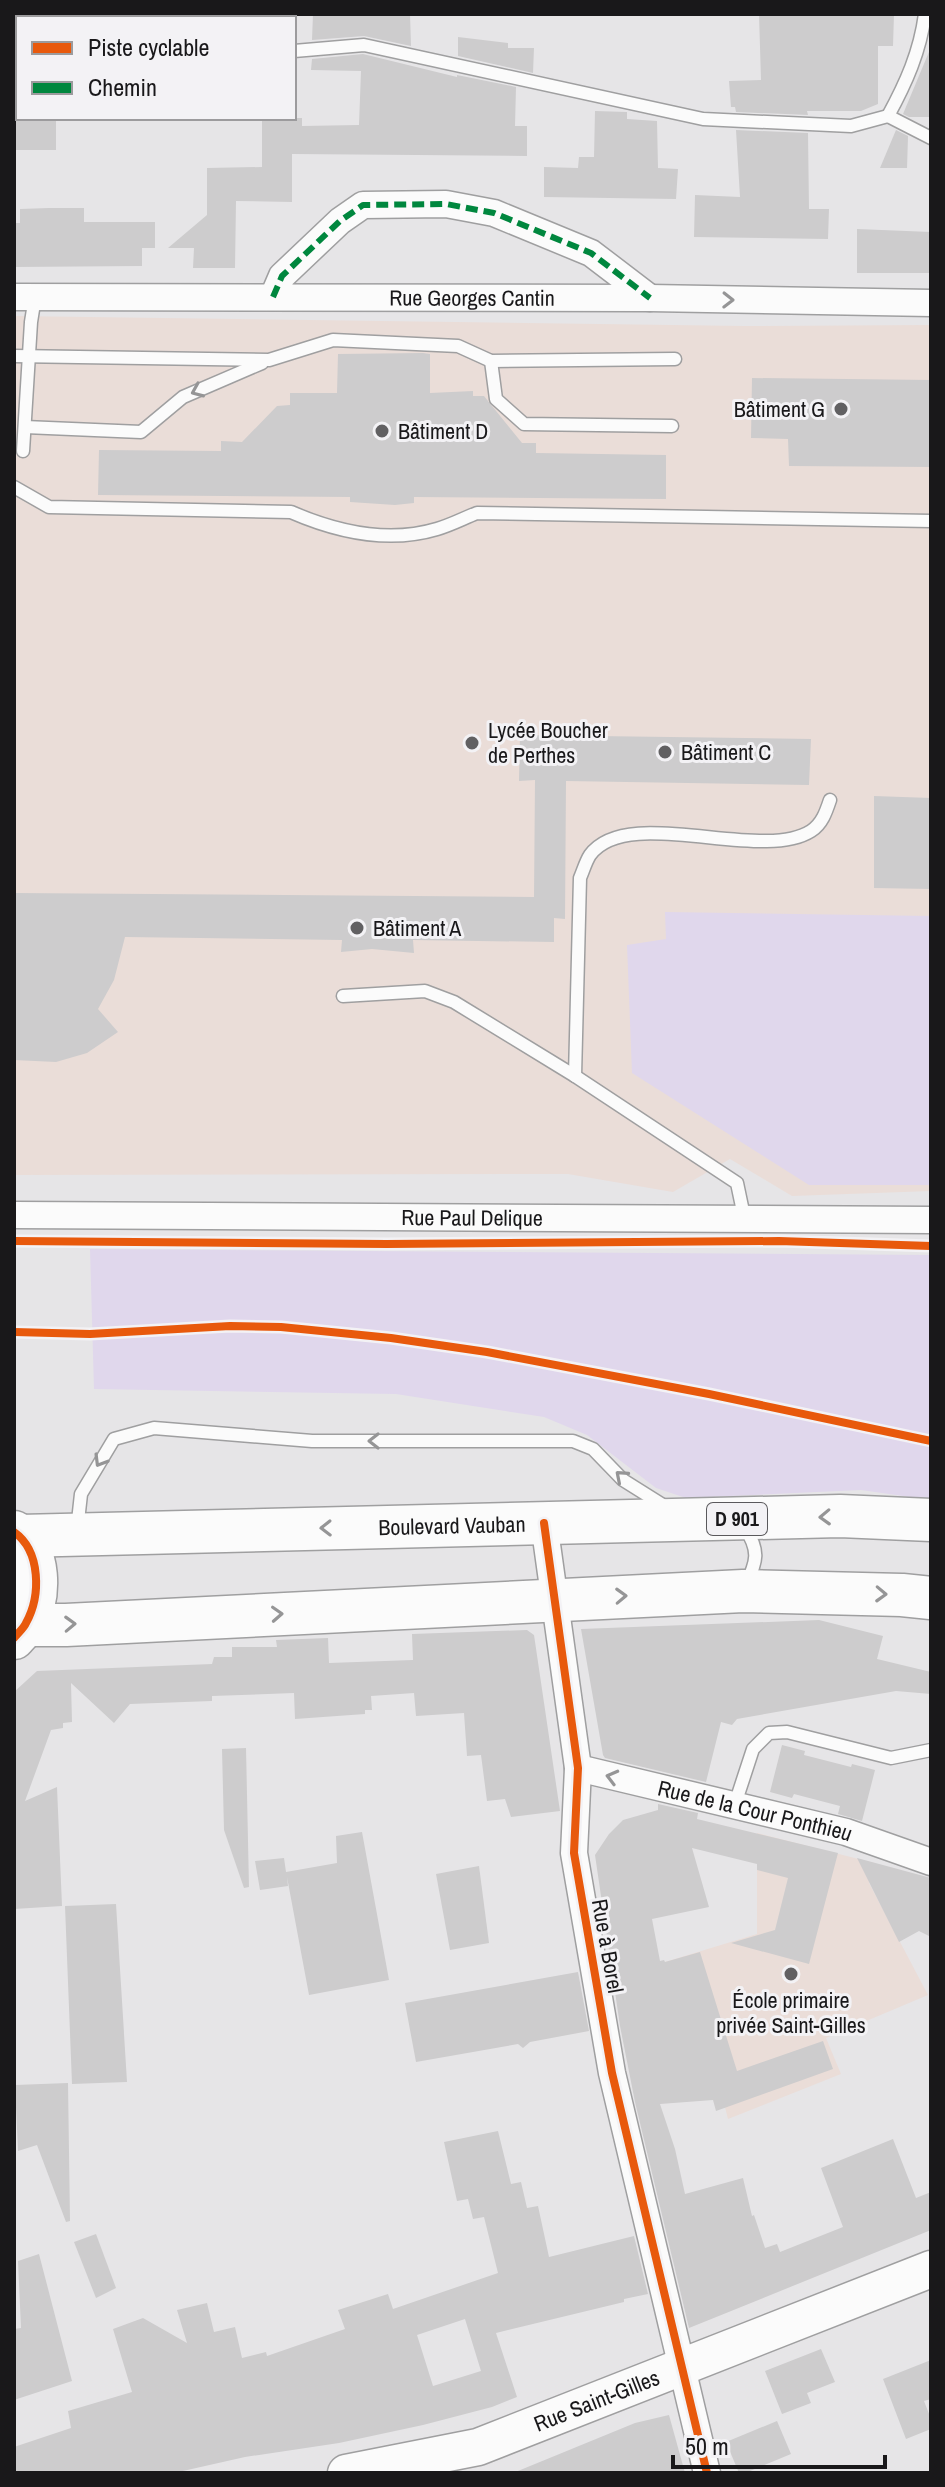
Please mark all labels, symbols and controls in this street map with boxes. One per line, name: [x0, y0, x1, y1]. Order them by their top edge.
legend: [16, 16, 296, 120]
text: Piste cyclable: [88, 31, 209, 63]
text: Chemin: [88, 71, 157, 103]
street label: Rue Georges Cantin: [389, 283, 555, 313]
one-way arrow: [722, 291, 735, 308]
one-way arrow: [191, 381, 206, 397]
place label: Bâtiment G: [734, 394, 825, 424]
marker: Bâtiment G: [832, 400, 850, 418]
place label: Bâtiment D: [398, 416, 488, 446]
marker: Bâtiment D: [373, 422, 391, 440]
place label: Lycée Boucher de Perthes: [488, 715, 608, 770]
marker: Lycée Boucher de Perthes: [463, 734, 481, 752]
place label: Bâtiment C: [681, 737, 771, 767]
marker: Bâtiment C: [656, 743, 674, 761]
place label: Bâtiment A: [373, 913, 462, 943]
marker: Bâtiment A: [348, 919, 366, 937]
street label: Rue Paul Delique: [401, 1202, 543, 1233]
one-way arrow: [367, 1432, 380, 1450]
one-way arrow: [95, 1452, 110, 1467]
one-way arrow: [616, 1471, 631, 1486]
road number: D 901: [707, 1503, 767, 1535]
one-way arrow: [818, 1508, 831, 1525]
street label: Boulevard Vauban: [378, 1509, 526, 1542]
one-way arrow: [319, 1519, 332, 1536]
one-way arrow: [875, 1586, 888, 1603]
one-way arrow: [615, 1588, 628, 1605]
one-way arrow: [271, 1605, 284, 1622]
one-way arrow: [64, 1616, 77, 1633]
one-way arrow: [606, 1770, 620, 1787]
street label: Rue de la Cour Ponthieu: [655, 1773, 857, 1848]
street label: Rue à Borel: [585, 1896, 631, 1996]
marker: École primaire privée Saint-Gilles: [782, 1965, 800, 1983]
place label: École primaire privée Saint-Gilles: [716, 1985, 866, 2040]
street label: Rue Saint-Gilles: [529, 2362, 664, 2439]
scale bar: [673, 2419, 885, 2469]
text: 50 m: [685, 2430, 729, 2462]

